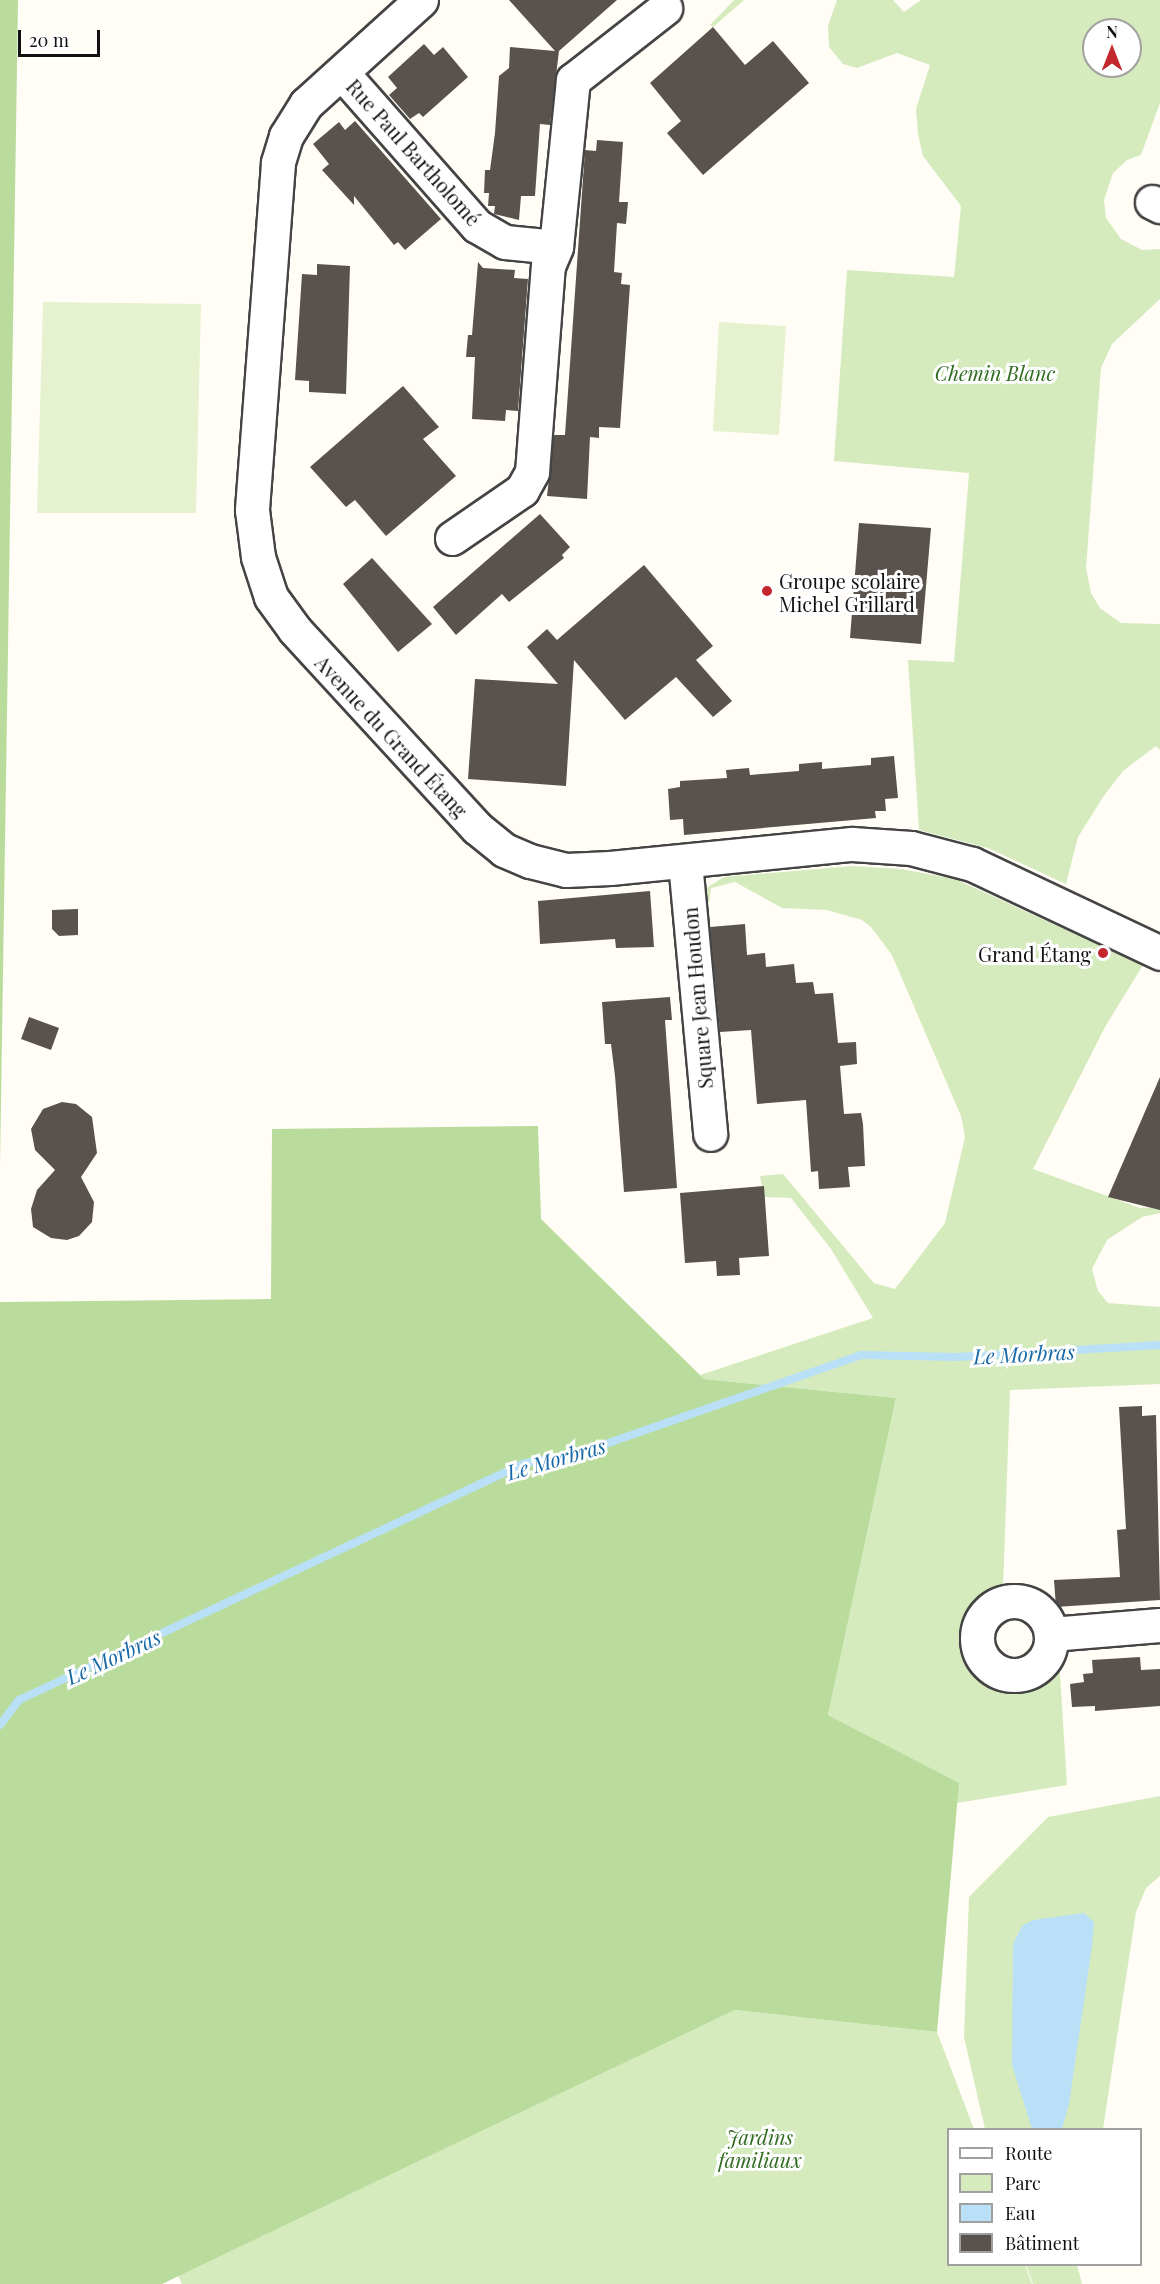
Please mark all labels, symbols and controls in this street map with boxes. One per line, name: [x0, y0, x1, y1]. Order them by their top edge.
scale bar: [21, 18, 104, 56]
north arrow: [1082, 18, 1142, 78]
text: N: [1106, 21, 1118, 42]
text: 20 m: [29, 28, 69, 52]
street label: Rue Paul Bartholomé: [342, 74, 486, 230]
park label: Chemin Blanc: [935, 360, 1055, 384]
place label: Groupe scolaire Michel Grillard: [779, 568, 920, 615]
marker: Groupe scolaire Michel Grillard: [760, 584, 774, 598]
street label: Avenue du Grand Étang: [311, 650, 473, 822]
street label: Square Jean Houdon: [677, 906, 717, 1090]
place label: Grand Étang: [978, 941, 1091, 965]
marker: Grand Étang: [1096, 946, 1110, 960]
water label: Le Morbras: [973, 1338, 1075, 1368]
water label: Le Morbras: [504, 1432, 608, 1484]
water label: Le Morbras: [62, 1623, 164, 1689]
park label: Jardins familiaux: [718, 2125, 802, 2172]
legend: [947, 2128, 1142, 2266]
text: Route: [1005, 2141, 1052, 2165]
text: Parc: [1005, 2171, 1041, 2195]
text: Eau: [1005, 2201, 1035, 2225]
text: Bâtiment: [1005, 2231, 1079, 2255]

